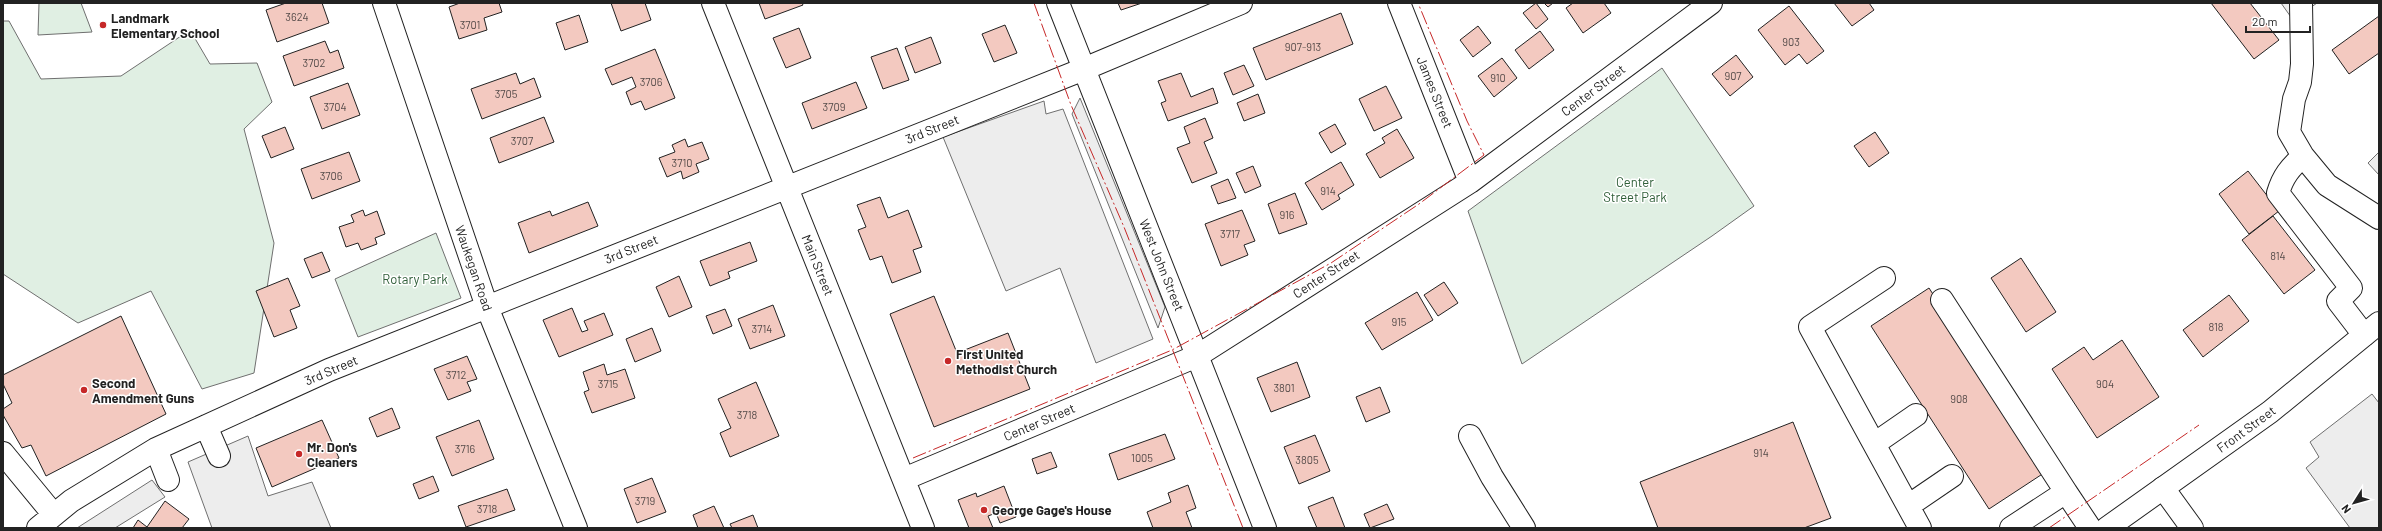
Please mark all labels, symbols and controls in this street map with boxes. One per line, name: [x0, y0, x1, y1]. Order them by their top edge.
scale bar: [2246, 8, 2310, 34]
place label: Landmark Elementary School: [111, 10, 219, 41]
house number: 3624: [285, 10, 309, 23]
text: 20 m: [2252, 14, 2278, 28]
house number: 3701: [460, 18, 480, 31]
marker: Landmark Elementary School: [98, 20, 108, 30]
house number: 903: [1782, 35, 1800, 48]
house number: 907-913: [1285, 40, 1321, 53]
street label: James Street: [1413, 54, 1457, 130]
house number: 3702: [303, 56, 326, 69]
street label: Center Street: [1558, 61, 1628, 119]
house number: 907: [1724, 69, 1742, 82]
house number: 910: [1490, 71, 1506, 84]
house number: 3706: [640, 75, 663, 88]
house number: 3705: [495, 87, 518, 100]
house number: 3704: [323, 100, 347, 113]
house number: 3709: [823, 100, 846, 113]
street label: 3rd Street: [903, 111, 961, 147]
house number: 3707: [511, 134, 533, 147]
house number: 3710: [672, 156, 692, 169]
house number: 3706: [320, 169, 343, 182]
park label: Center Street Park: [1603, 174, 1667, 205]
house number: 914: [1320, 184, 1336, 197]
house number: 916: [1279, 208, 1295, 221]
street label: West John Street: [1136, 217, 1188, 313]
street label: Waukegan Road: [452, 223, 496, 313]
house number: 3717: [1220, 227, 1240, 240]
street label: 3rd Street: [602, 231, 660, 267]
street label: Main Street: [799, 232, 837, 298]
street label: Center Street: [1290, 247, 1362, 301]
house number: 814: [2270, 249, 2286, 262]
park label: Rotary Park: [382, 271, 448, 287]
house number: 915: [1391, 315, 1407, 328]
house number: 818: [2208, 320, 2224, 333]
house number: 3714: [752, 322, 772, 335]
place label: First United Methodist Church: [956, 346, 1057, 377]
street label: 3rd Street: [302, 352, 360, 388]
marker: First United Methodist Church: [943, 356, 953, 366]
house number: 3712: [446, 368, 466, 381]
place label: Second Amendment Guns: [92, 375, 195, 406]
house number: 3715: [598, 377, 619, 390]
house number: 904: [2096, 377, 2114, 390]
house number: 3801: [1273, 381, 1295, 394]
marker: Second Amendment Guns: [79, 385, 89, 395]
house number: 908: [1950, 392, 1968, 405]
street label: Center Street: [1001, 400, 1077, 444]
street label: Front Street: [2213, 402, 2279, 456]
house number: 3718: [737, 408, 758, 421]
place label: Mr. Don's Cleaners: [307, 439, 358, 470]
house number: 3716: [455, 442, 476, 455]
house number: 914: [1753, 446, 1769, 459]
marker: Mr. Don's Cleaners: [294, 449, 304, 459]
house number: 1005: [1131, 451, 1153, 464]
house number: 3805: [1295, 453, 1319, 466]
north arrow: [2334, 483, 2374, 523]
house number: 3719: [635, 494, 656, 507]
house number: 3718: [477, 502, 498, 515]
place label: George Gage's House: [992, 502, 1112, 518]
text: N: [2338, 502, 2353, 516]
marker: George Gage's House: [979, 505, 989, 515]

